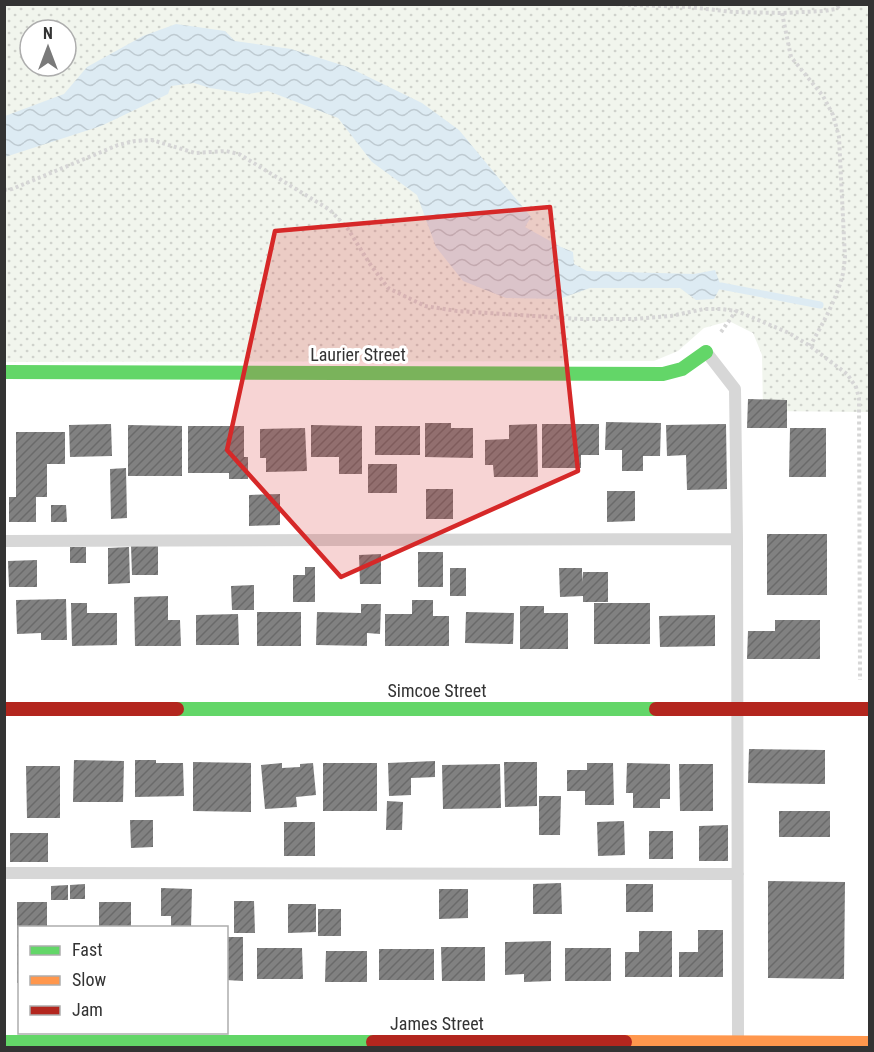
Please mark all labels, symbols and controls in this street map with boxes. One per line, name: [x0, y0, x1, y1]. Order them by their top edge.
north arrow: [18, 18, 78, 78]
text: N: [43, 24, 53, 43]
street label: Laurier Street: [310, 344, 406, 365]
street label: Simcoe Street: [387, 680, 487, 701]
legend: [18, 926, 228, 1034]
text: Fast: [72, 939, 103, 960]
text: Slow: [72, 969, 107, 990]
text: Jam: [72, 999, 103, 1020]
street label: James Street: [390, 1013, 484, 1034]

